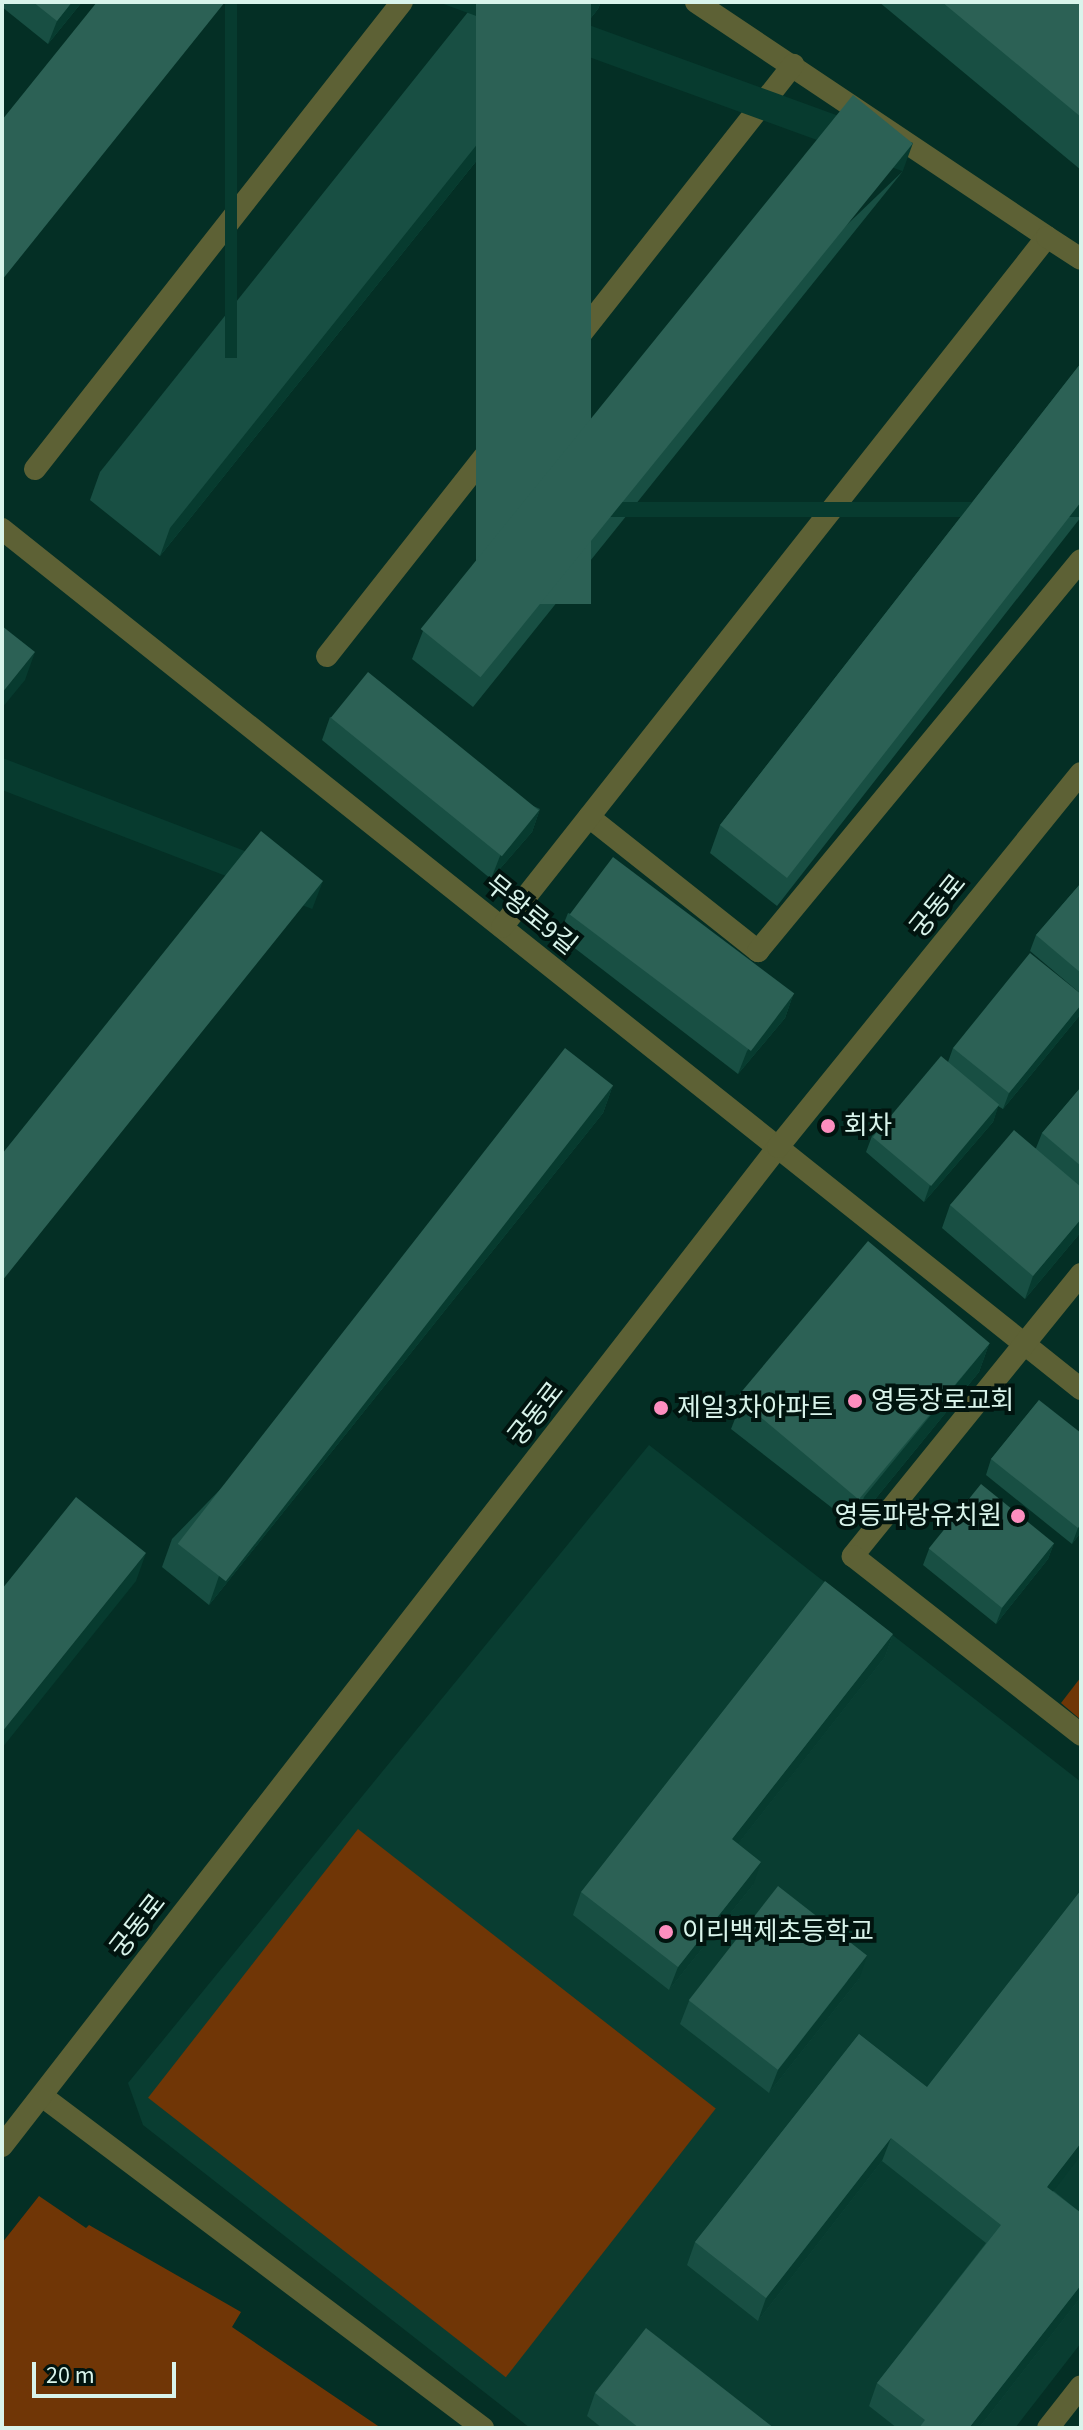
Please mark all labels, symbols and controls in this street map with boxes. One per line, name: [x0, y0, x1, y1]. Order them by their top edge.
street label: 궁동로: [903, 868, 973, 944]
street label: 무왕로9길: [479, 869, 583, 961]
place label: 회차: [844, 1110, 892, 1142]
marker: 회차: [819, 1117, 837, 1135]
street label: 궁동로: [502, 1376, 570, 1452]
place label: 영등장로교회: [871, 1385, 1015, 1417]
place label: 제일3차아파트: [677, 1392, 833, 1424]
marker: 영등장로교회: [846, 1392, 864, 1410]
marker: 제일3차아파트: [652, 1399, 670, 1417]
place label: 영등파랑유치원: [835, 1500, 1002, 1532]
marker: 영등파랑유치원: [1009, 1507, 1027, 1525]
street label: 궁동로: [104, 1888, 172, 1964]
place label: 이리백제초등학교: [682, 1916, 873, 1948]
marker: 이리백제초등학교: [657, 1923, 675, 1941]
scale bar: [36, 2346, 180, 2396]
text: 20 m: [46, 2358, 95, 2393]

